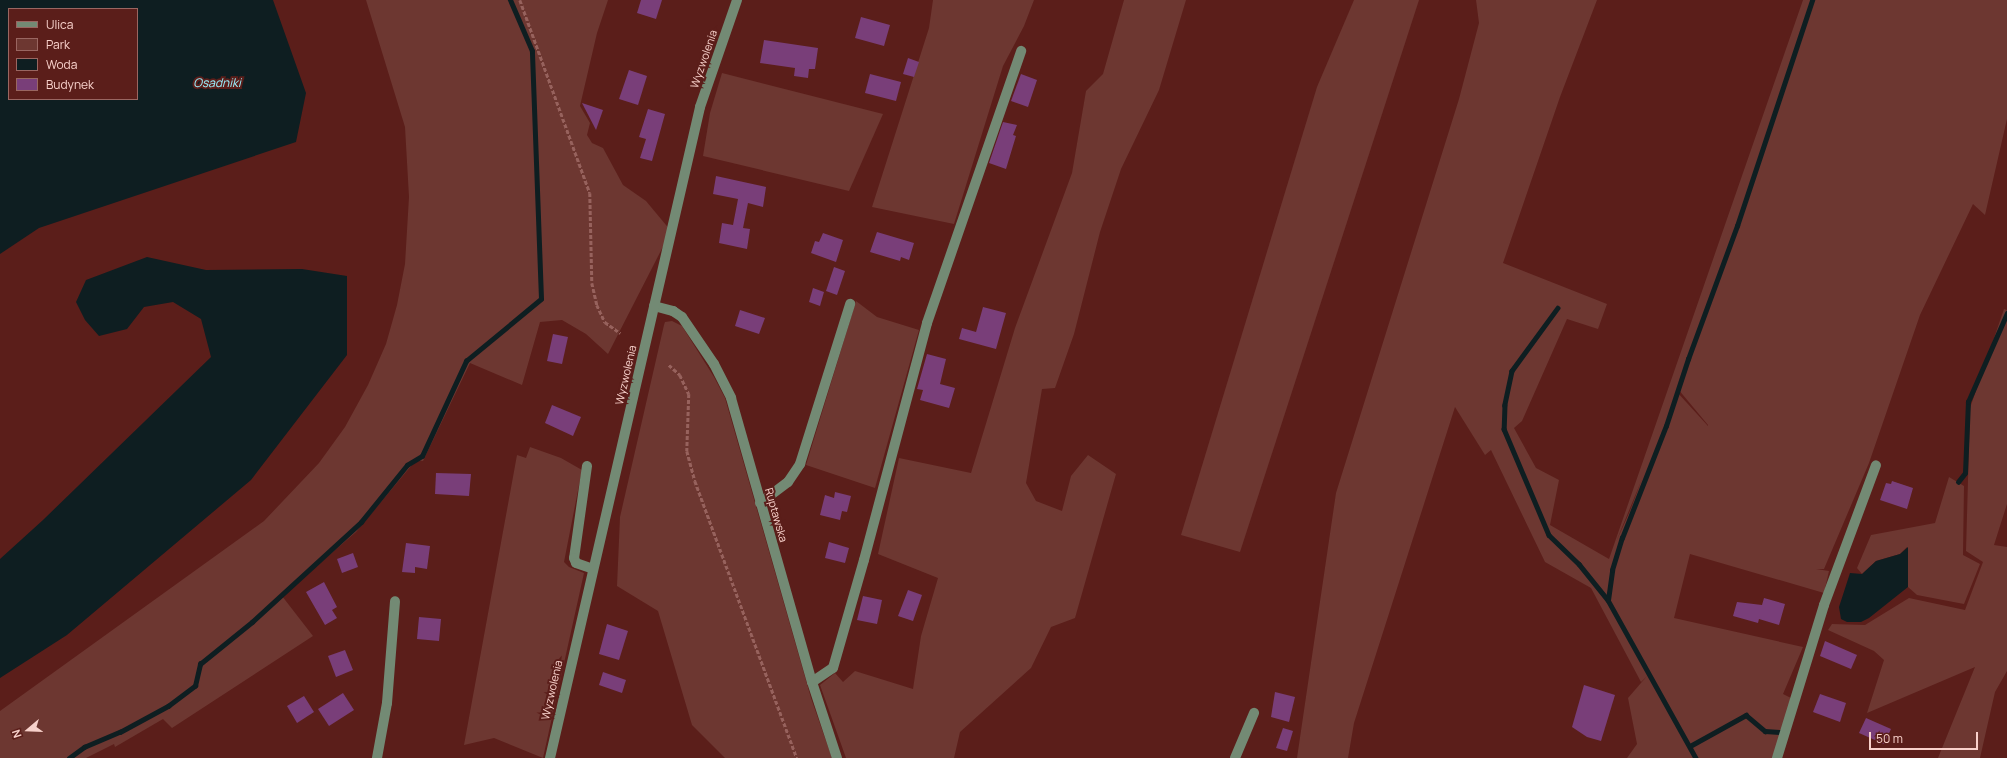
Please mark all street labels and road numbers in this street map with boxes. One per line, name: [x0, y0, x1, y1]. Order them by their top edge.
street label: Wyzwolenia: [688, 28, 720, 90]
street label: Wyzwolenia: [613, 344, 639, 406]
street label: Ruptawska: [762, 486, 790, 544]
street label: Wyzwolenia: [539, 659, 565, 721]

